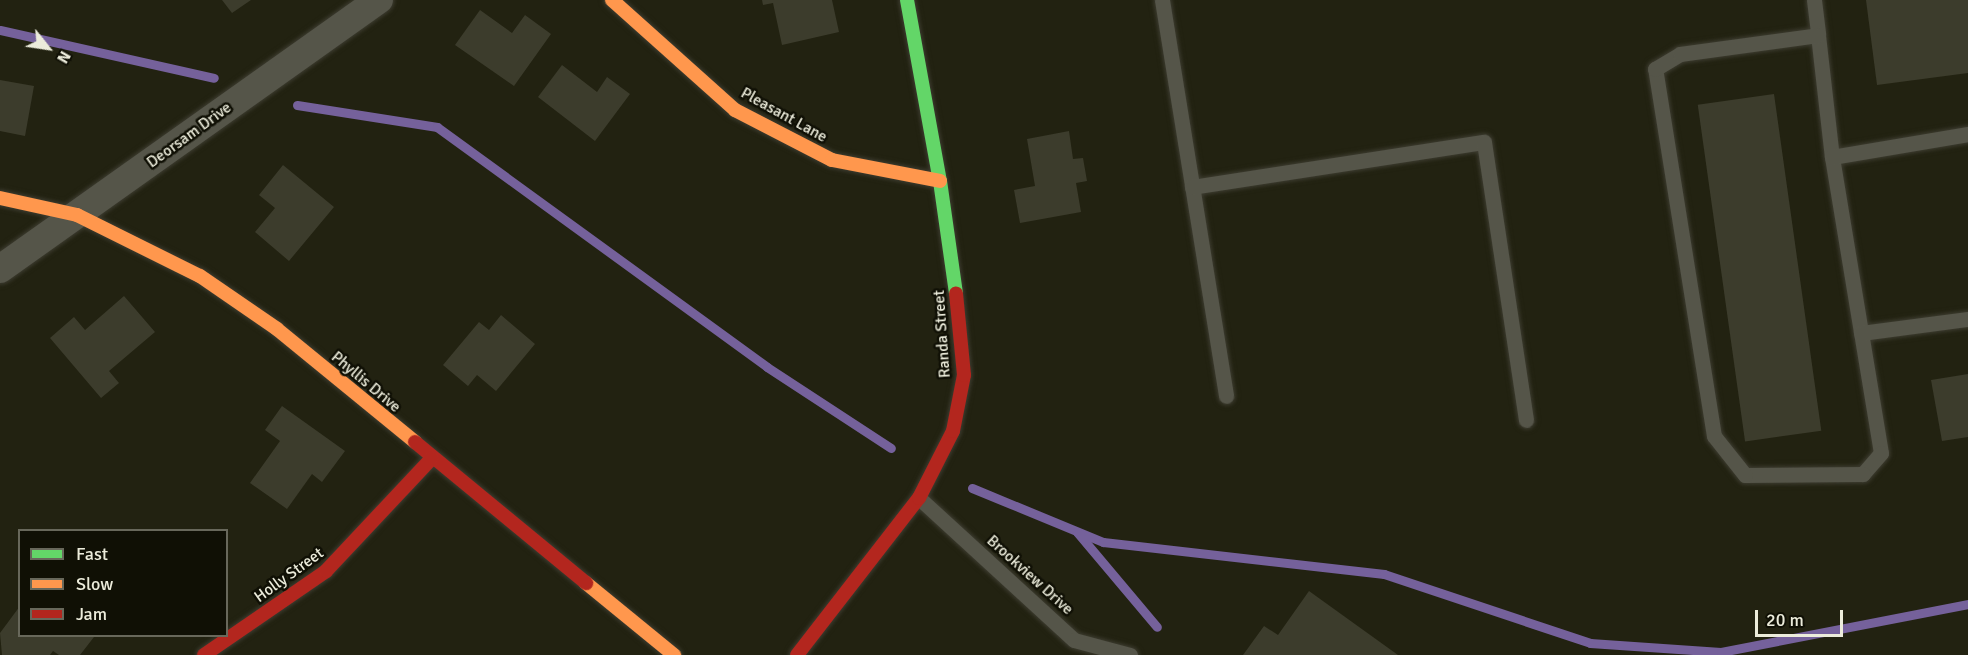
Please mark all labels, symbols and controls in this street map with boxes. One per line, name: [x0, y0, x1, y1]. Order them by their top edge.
north arrow: [18, 18, 78, 78]
text: N: [52, 47, 75, 67]
street label: Pleasant Lane: [737, 83, 831, 147]
street label: Deorsam Drive: [143, 98, 235, 172]
street label: Randa Street: [929, 289, 955, 379]
street label: Phyllis Drive: [327, 347, 405, 417]
legend: [18, 529, 228, 637]
street label: Brookview Drive: [983, 531, 1077, 619]
text: Fast: [76, 543, 108, 565]
street label: Holly Street: [251, 543, 327, 607]
text: Slow: [76, 573, 113, 595]
scale bar: [1758, 598, 1846, 636]
text: Jam: [76, 603, 107, 625]
text: 20 m: [1766, 609, 1804, 631]

